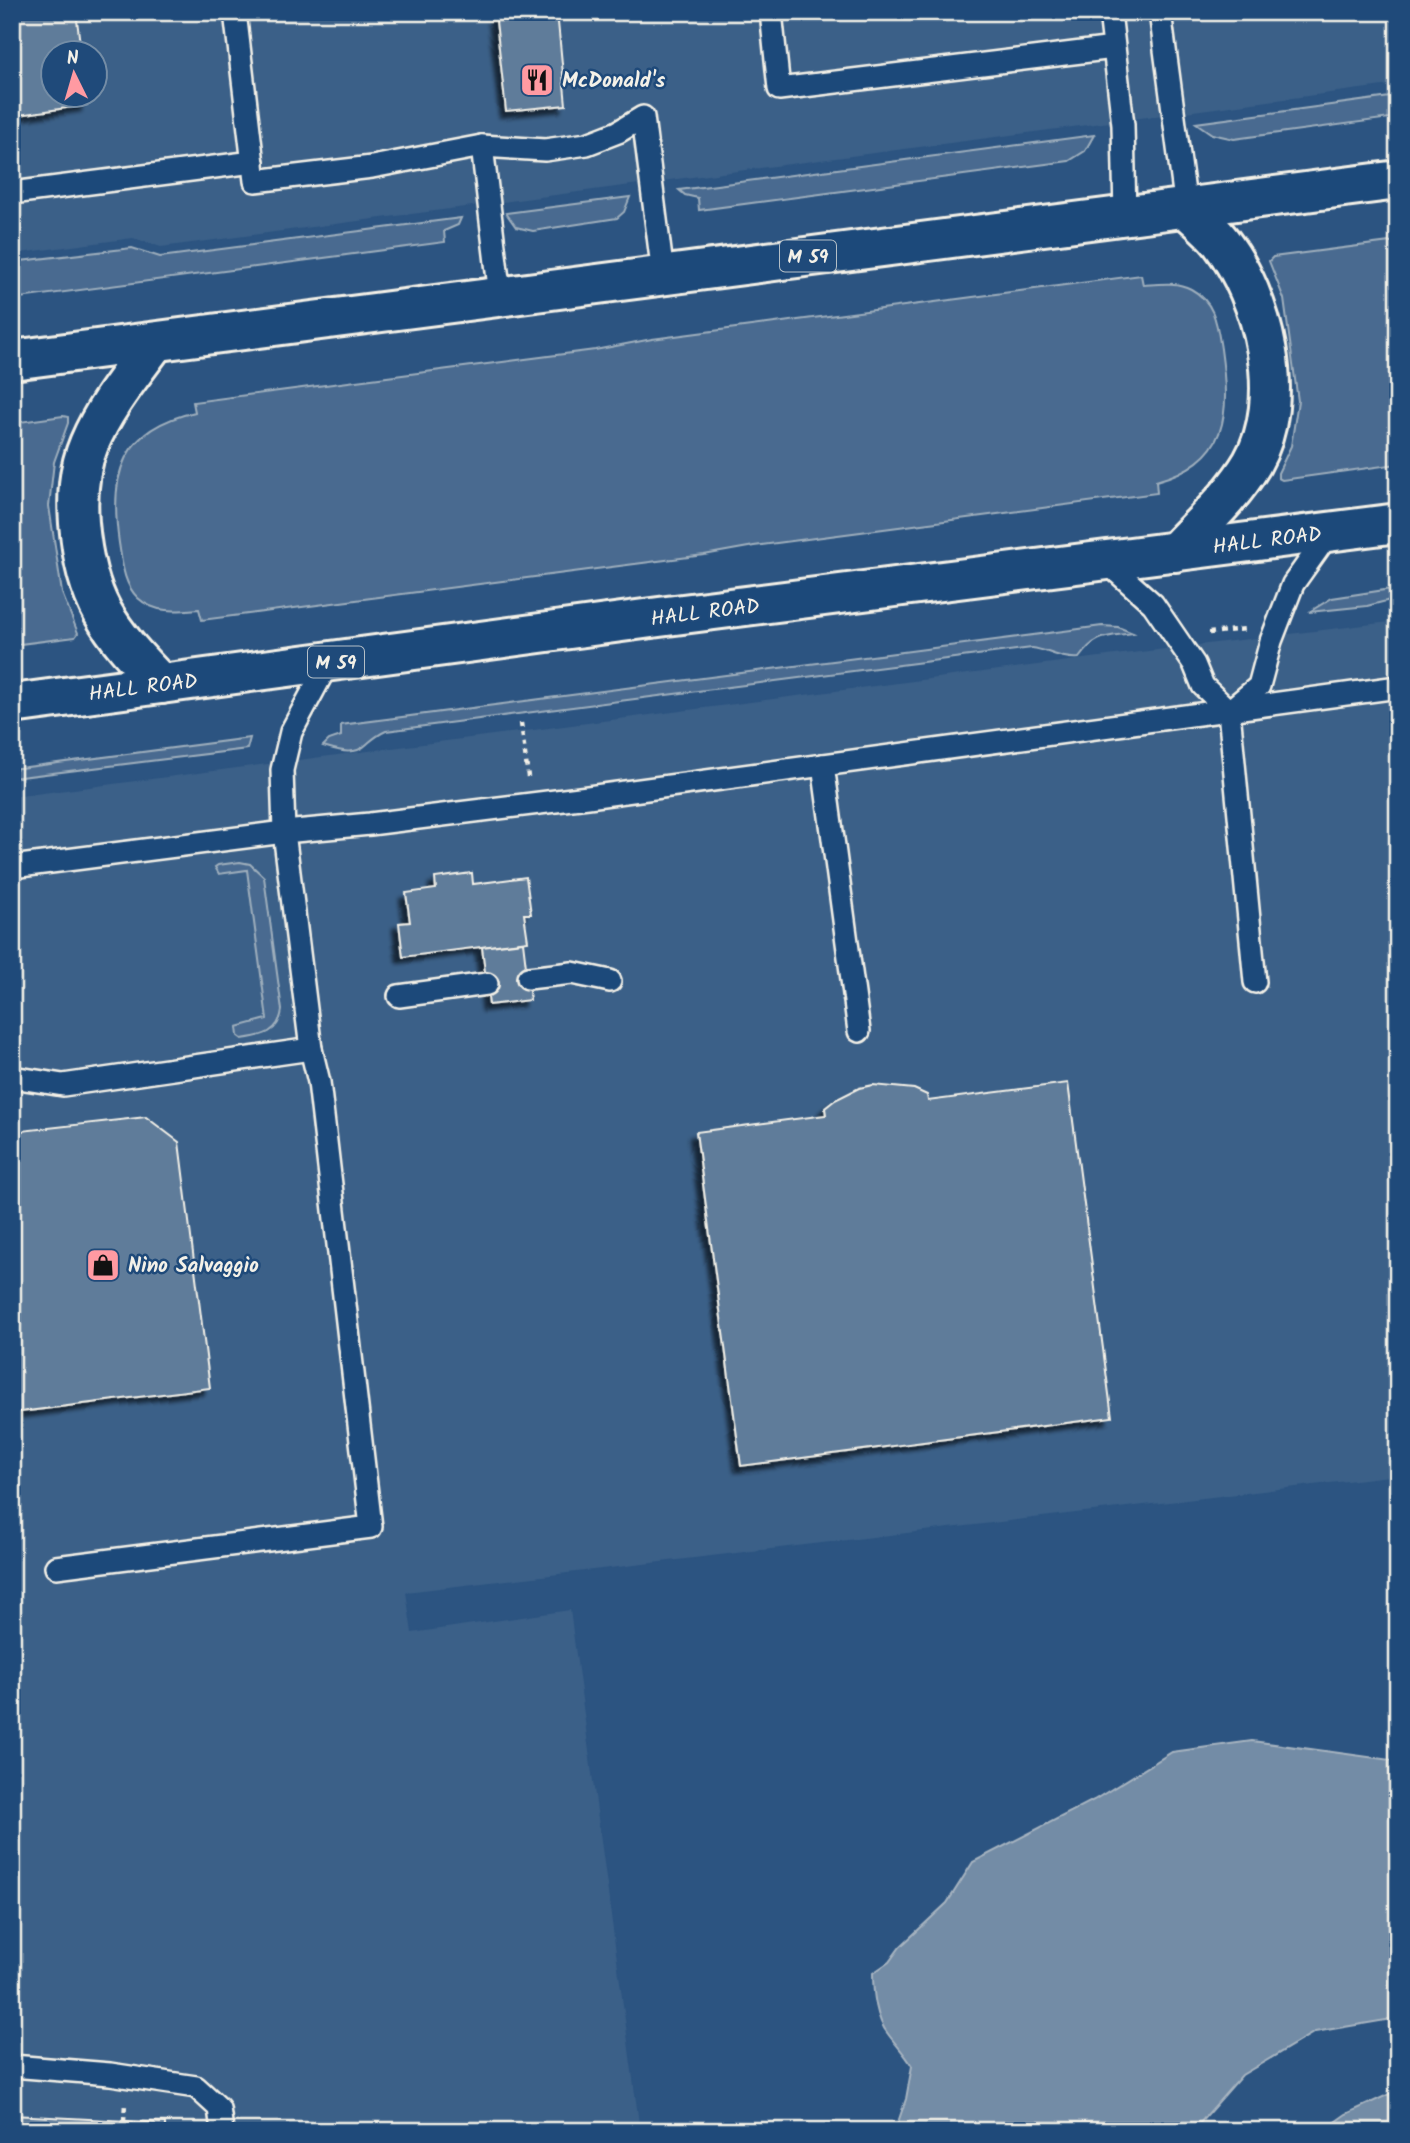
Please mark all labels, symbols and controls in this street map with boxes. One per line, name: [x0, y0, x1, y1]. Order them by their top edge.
north arrow: [38, 38, 108, 108]
text: N: [65, 44, 80, 75]
restaurant icon: McDonald's: [518, 61, 556, 99]
place label: McDonald's: [562, 65, 666, 98]
road number: M 59: [780, 240, 836, 272]
street label: HALL ROAD: [1211, 518, 1324, 565]
street label: HALL ROAD: [649, 590, 762, 637]
road number: M 59: [308, 646, 364, 678]
street label: HALL ROAD: [87, 665, 200, 712]
shop icon: Nino Salvaggio: [84, 1246, 122, 1284]
place label: Nino Salvaggio: [128, 1250, 259, 1283]

